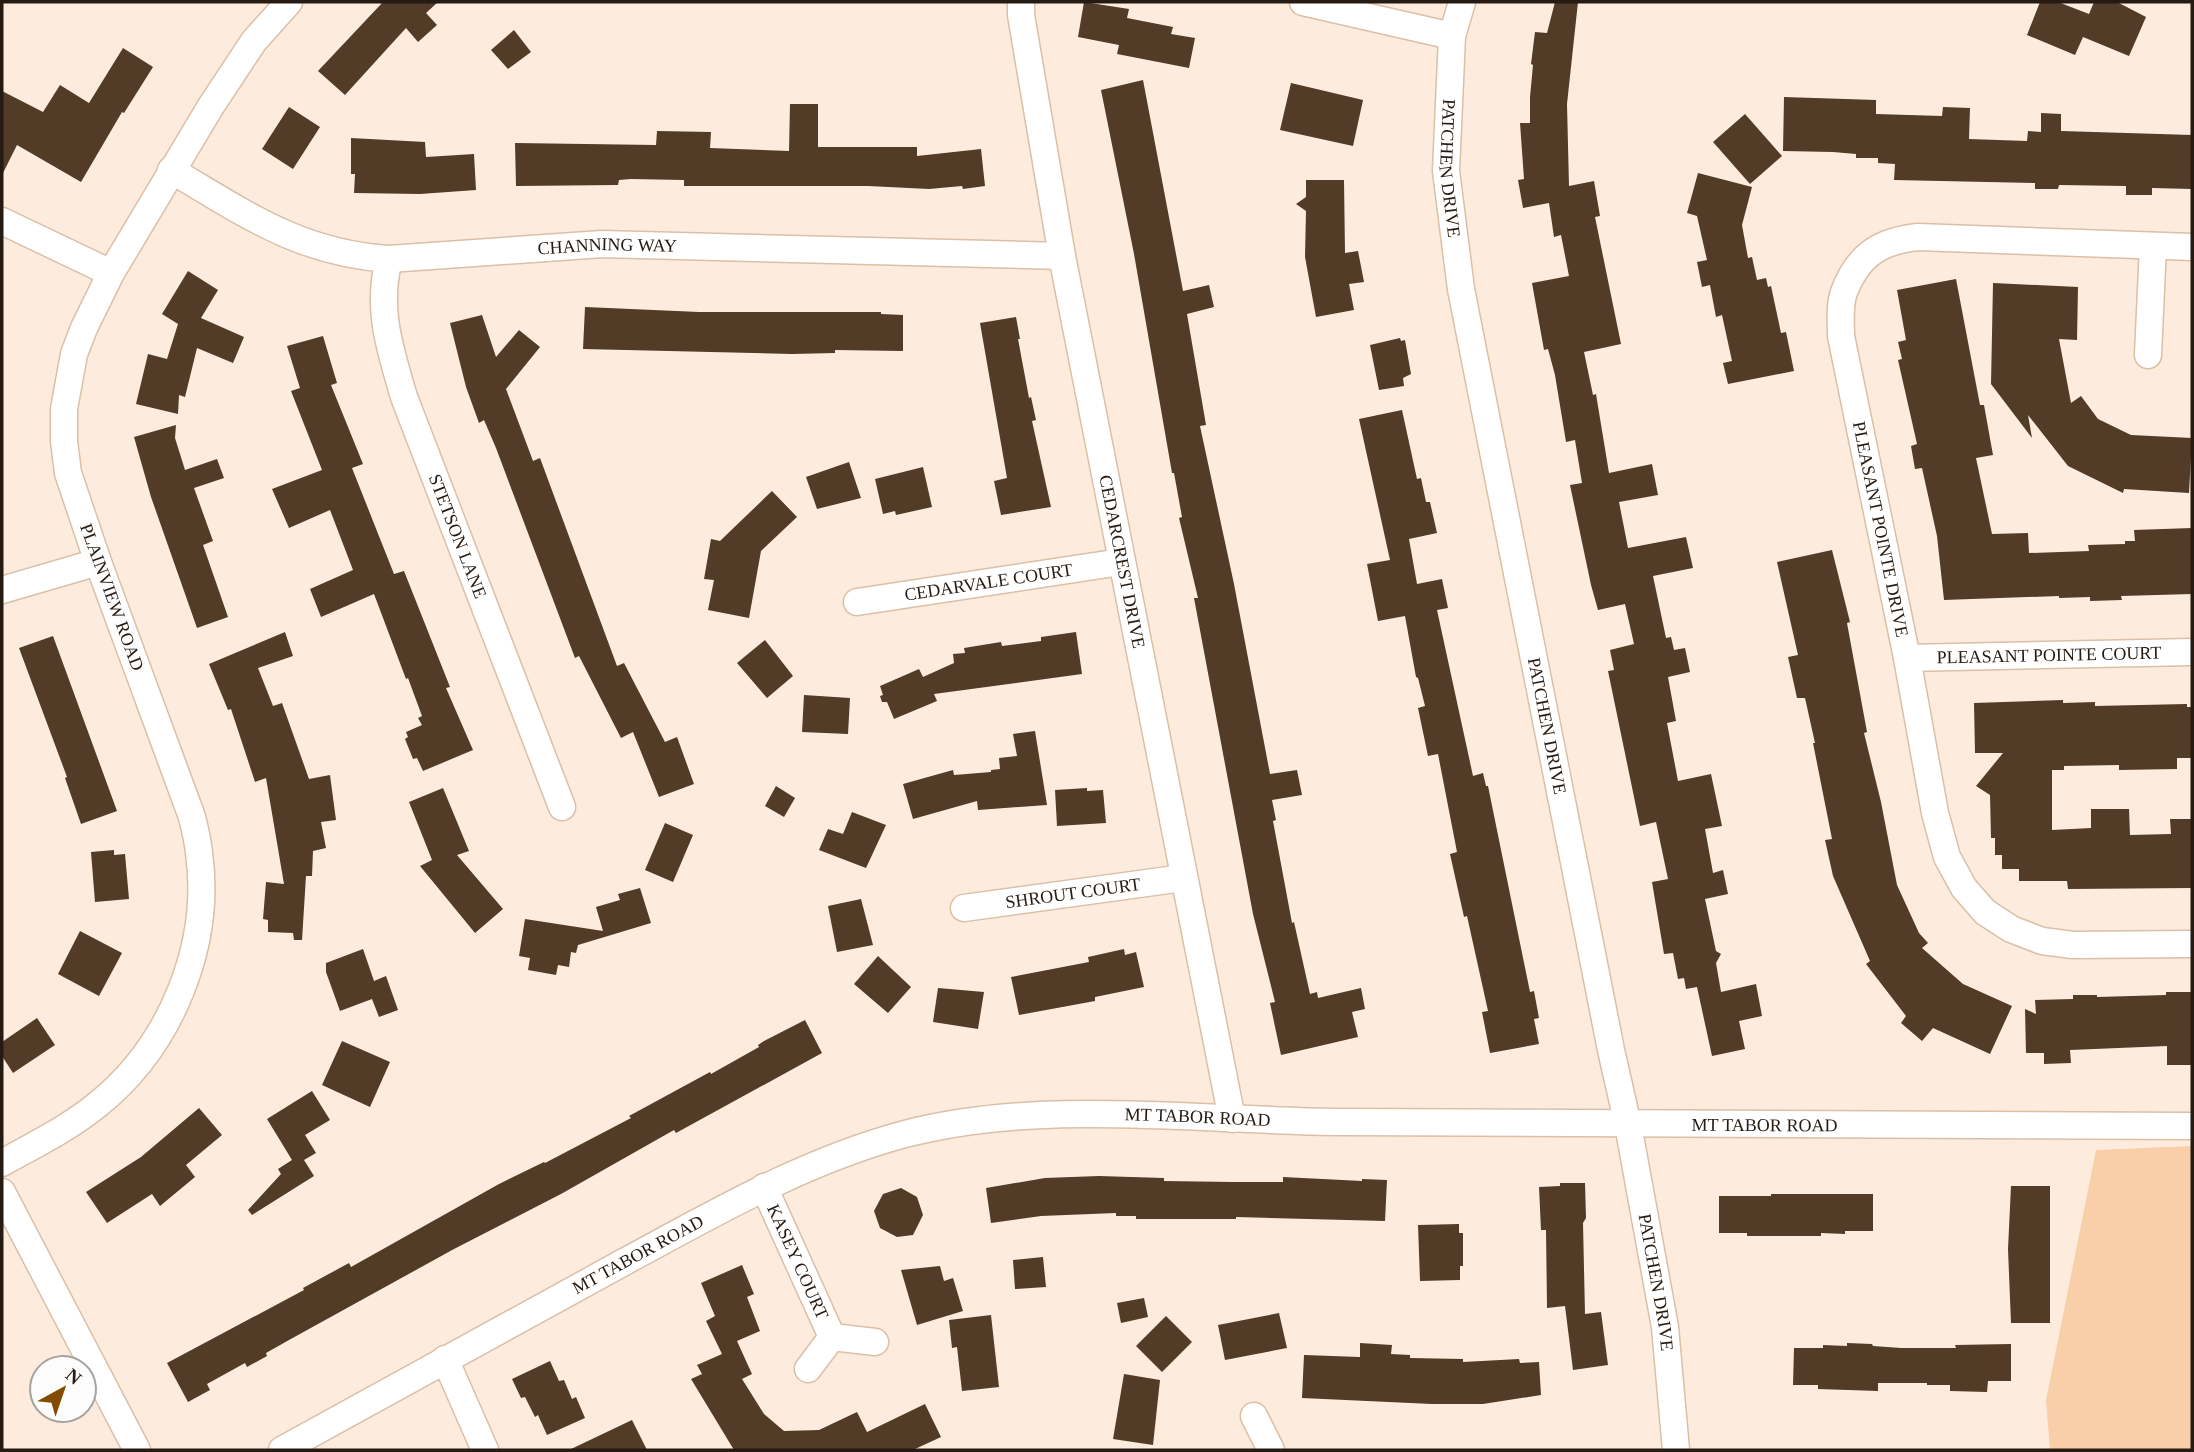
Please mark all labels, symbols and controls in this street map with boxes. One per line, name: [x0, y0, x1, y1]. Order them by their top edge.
street label: PATCHEN DRIVE: [1435, 99, 1464, 239]
street label: CHANNING WAY: [537, 234, 677, 259]
street label: PLEASANT POINTE DRIVE: [1849, 419, 1912, 639]
street label: STETSON LANE: [425, 471, 491, 601]
street label: CEDARCREST DRIVE: [1095, 473, 1149, 650]
street label: PLAINVIEW ROAD: [76, 521, 148, 673]
street label: CEDARVALE COURT: [903, 559, 1074, 605]
street label: PLEASANT POINTE COURT: [1936, 643, 2161, 667]
street label: PATCHEN DRIVE: [1524, 656, 1570, 796]
street label: SHROUT COURT: [1004, 874, 1142, 912]
street label: MT TABOR ROAD: [1124, 1104, 1271, 1130]
street label: MT TABOR ROAD: [1691, 1115, 1837, 1135]
street label: KASEY COURT: [763, 1201, 833, 1322]
street label: MT TABOR ROAD: [569, 1211, 707, 1298]
street label: PATCHEN DRIVE: [1634, 1212, 1677, 1352]
north arrow: [28, 1354, 98, 1424]
text: N: [62, 1364, 86, 1389]

